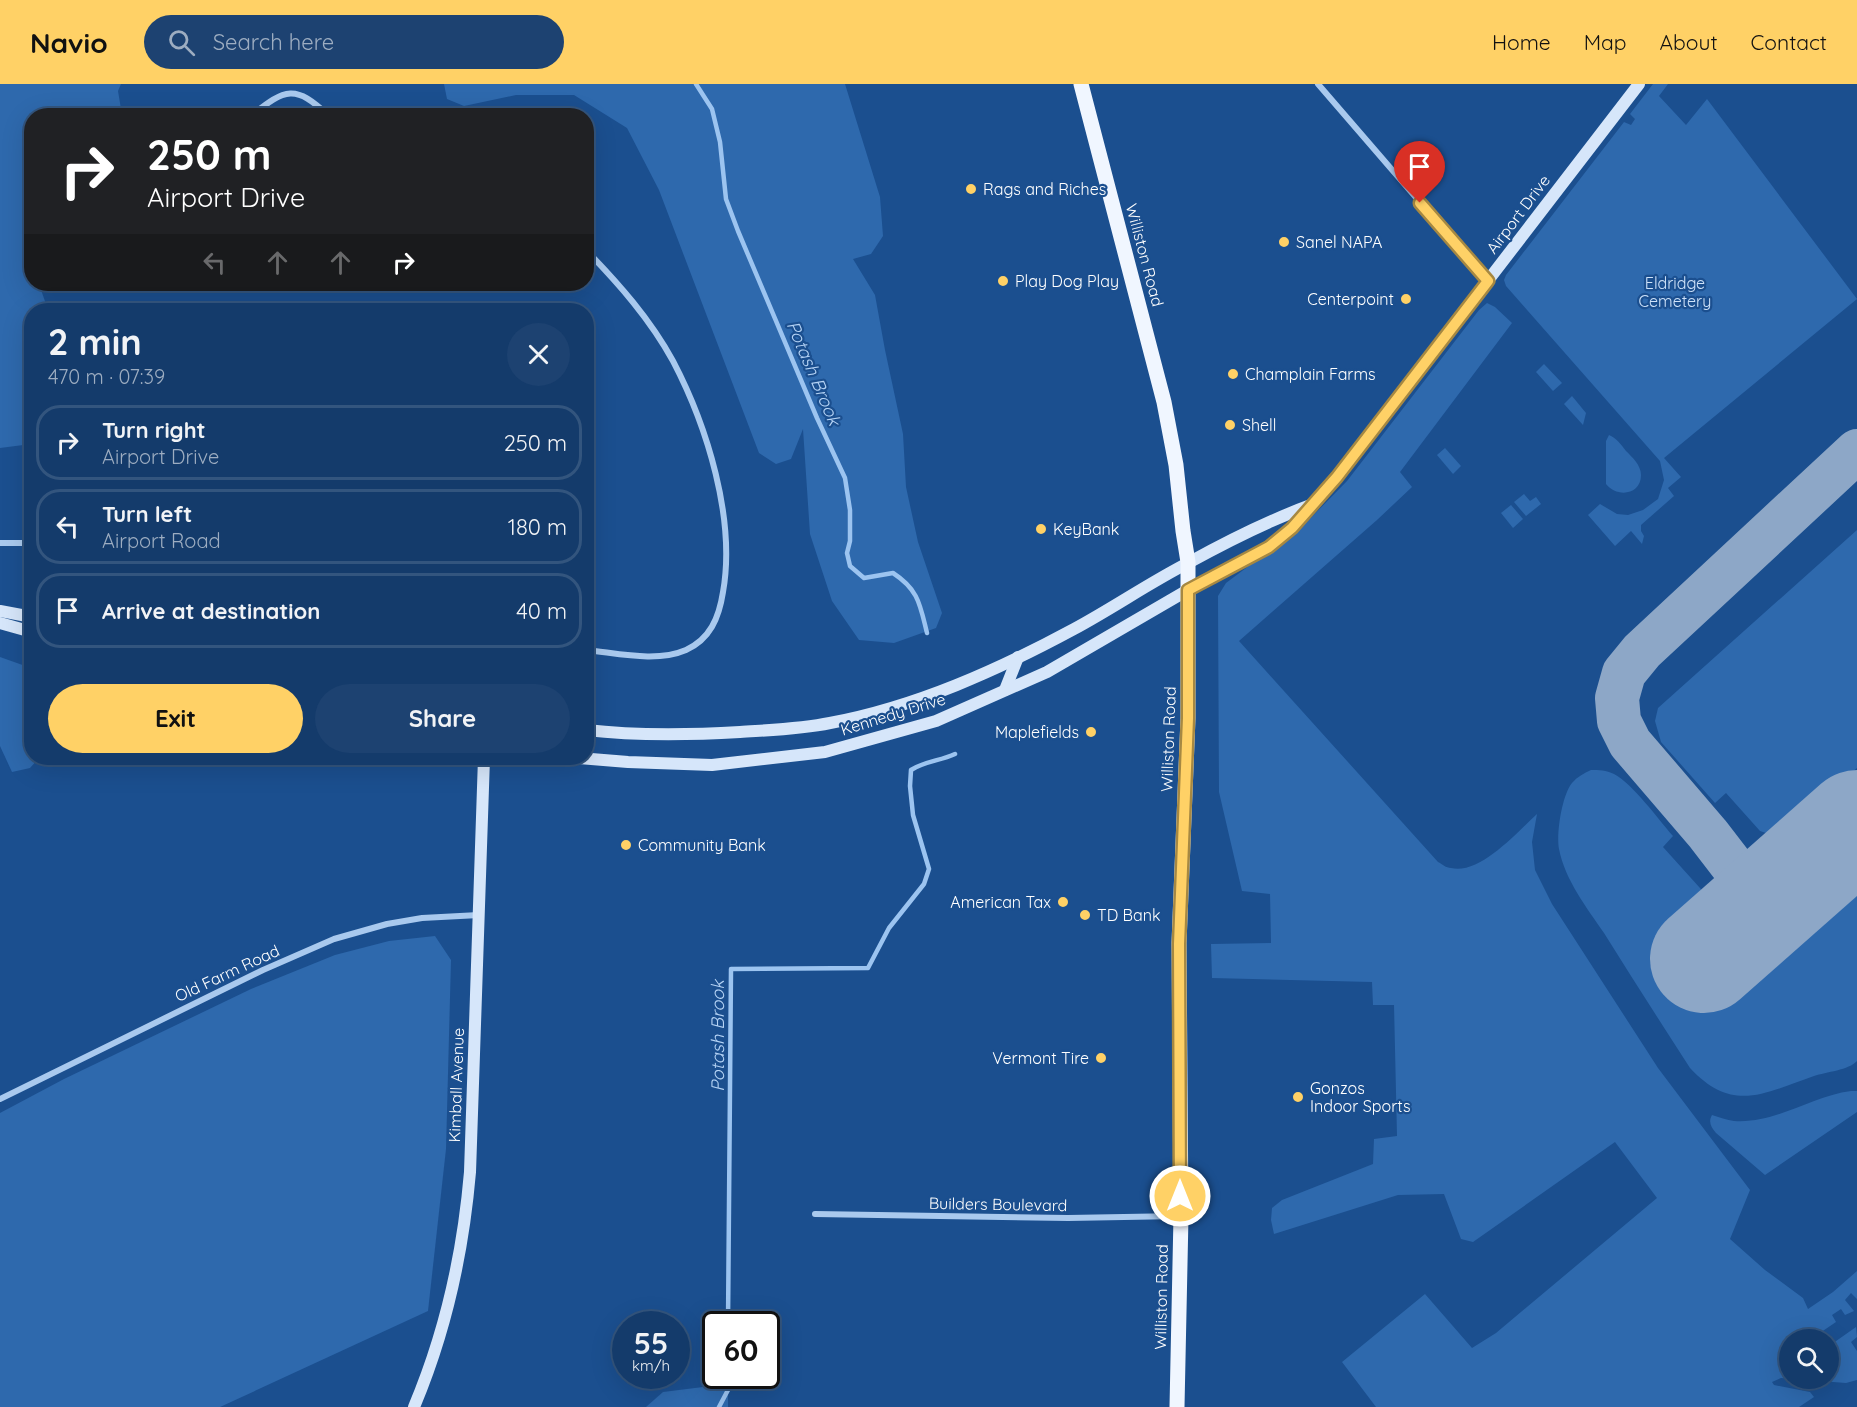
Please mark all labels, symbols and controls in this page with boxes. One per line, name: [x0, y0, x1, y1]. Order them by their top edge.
search box: [144, 15, 564, 69]
text: Navio: [30, 25, 108, 60]
icon: search: [165, 26, 198, 59]
text: Search here: [213, 28, 334, 56]
text: Home: [1492, 29, 1551, 55]
text: Map: [1584, 29, 1627, 55]
text: About: [1660, 29, 1718, 55]
text: Contact: [1751, 29, 1827, 55]
text: 250 m: [147, 128, 271, 181]
icon: right: [48, 132, 126, 210]
pin: [1394, 141, 1445, 203]
icon: arrive: [1403, 150, 1436, 183]
street label: Airport Drive: [1482, 171, 1554, 257]
place label: Rags and Riches: [983, 179, 1106, 199]
text: Airport Drive: [147, 180, 305, 214]
marker: Rags and Riches: [964, 182, 978, 196]
street label: Williston Road: [1122, 201, 1168, 309]
place label: Sanel NAPA: [1296, 232, 1382, 252]
marker: Sanel NAPA: [1277, 235, 1291, 249]
icon: left: [198, 246, 231, 279]
icon: ahead: [261, 246, 294, 279]
icon: ahead: [324, 246, 357, 279]
icon: right: [387, 246, 420, 279]
place label: Play Dog Play: [1015, 271, 1119, 291]
park label: Eldridge Cemetery: [1639, 273, 1711, 311]
marker: Play Dog Play: [996, 274, 1010, 288]
place label: Centerpoint: [1307, 289, 1394, 309]
marker: Centerpoint: [1399, 292, 1413, 306]
water label: Potash Brook: [782, 317, 847, 430]
text: 2 min: [48, 319, 142, 364]
button: close: [507, 323, 570, 386]
text: 470 m · 07:39: [48, 364, 165, 389]
place label: Champlain Farms: [1245, 364, 1376, 384]
marker: Champlain Farms: [1226, 367, 1240, 381]
place label: Shell: [1242, 415, 1276, 435]
text: Turn right: [102, 416, 206, 444]
marker: Shell: [1223, 418, 1237, 432]
icon: right: [51, 426, 84, 459]
text: 250 m: [504, 429, 567, 457]
text: Airport Drive: [102, 444, 219, 469]
text: Turn left: [102, 500, 192, 528]
icon: left: [51, 510, 84, 543]
text: 180 m: [508, 513, 567, 541]
place label: KeyBank: [1053, 519, 1119, 539]
marker: KeyBank: [1034, 522, 1048, 536]
text: Airport Road: [102, 528, 221, 553]
icon: arrive: [51, 594, 84, 627]
text: Arrive at destination: [102, 597, 320, 625]
text: 40 m: [516, 597, 567, 625]
button: Exit: [48, 684, 303, 753]
button: Share: [315, 684, 570, 753]
street label: Williston Road: [1156, 686, 1180, 792]
street label: Kennedy Drive: [838, 689, 948, 739]
place label: Maplefields: [995, 722, 1079, 742]
marker: Maplefields: [1084, 725, 1098, 739]
place label: Community Bank: [638, 835, 766, 855]
marker: Community Bank: [619, 838, 633, 852]
place label: American Tax: [950, 892, 1051, 912]
marker: American Tax: [1056, 895, 1070, 909]
place label: TD Bank: [1097, 905, 1160, 925]
marker: TD Bank: [1078, 908, 1092, 922]
street label: Old Farm Road: [172, 940, 282, 1006]
water label: Potash Brook: [706, 979, 729, 1092]
street label: Kimball Avenue: [444, 1027, 468, 1143]
place label: Vermont Tire: [992, 1048, 1089, 1068]
marker: Vermont Tire: [1094, 1051, 1108, 1065]
place label: Gonzos Indoor Sports: [1310, 1078, 1411, 1116]
marker: Gonzos Indoor Sports: [1291, 1090, 1305, 1104]
position arrow: [1148, 1164, 1212, 1228]
street label: Builders Boulevard: [929, 1193, 1067, 1215]
street label: Williston Road: [1150, 1244, 1172, 1350]
speed limit sign: 60: [702, 1311, 780, 1389]
text: 55: [634, 1324, 668, 1362]
map controls: [1779, 1329, 1839, 1389]
button: search: [1779, 1329, 1839, 1389]
text: km/h: [632, 1356, 670, 1375]

